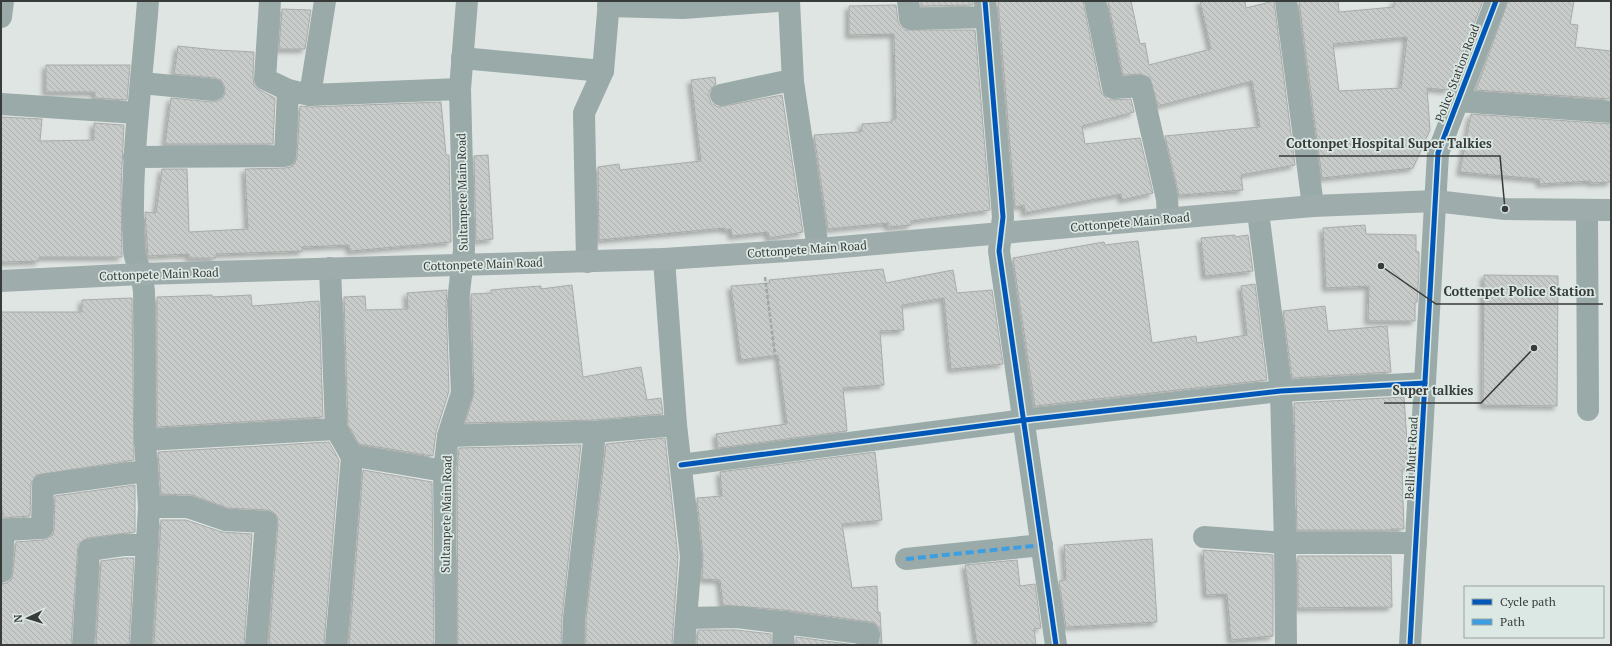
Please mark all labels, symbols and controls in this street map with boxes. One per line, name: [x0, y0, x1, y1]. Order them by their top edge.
street label: Police Station Road: [1431, 22, 1483, 124]
callout: Cottonpet Hospital Super Talkies: [1279, 131, 1500, 156]
street label: Sultanpete Main Road: [453, 133, 471, 251]
text: Cottonpet Hospital Super Talkies: [1286, 134, 1492, 152]
street label: Cottonpete Main Road: [1070, 209, 1191, 235]
street label: Cottonpete Main Road: [747, 237, 868, 261]
street label: Cottonpete Main Road: [423, 254, 543, 274]
street label: Cottonpete Main Road: [99, 264, 219, 284]
callout: Cottenpet Police Station: [1436, 279, 1603, 304]
text: Cottenpet Police Station: [1443, 282, 1595, 300]
callout: Super talkies: [1384, 378, 1481, 403]
text: Super talkies: [1393, 381, 1474, 399]
street label: Belli Mutt Road: [1401, 416, 1421, 500]
street label: Sultanpete Main Road: [437, 455, 455, 573]
legend: [1464, 586, 1604, 638]
text: Cycle path: [1500, 594, 1556, 609]
north arrow: [8, 598, 48, 638]
text: N: [11, 613, 25, 623]
text: Path: [1500, 614, 1525, 629]

